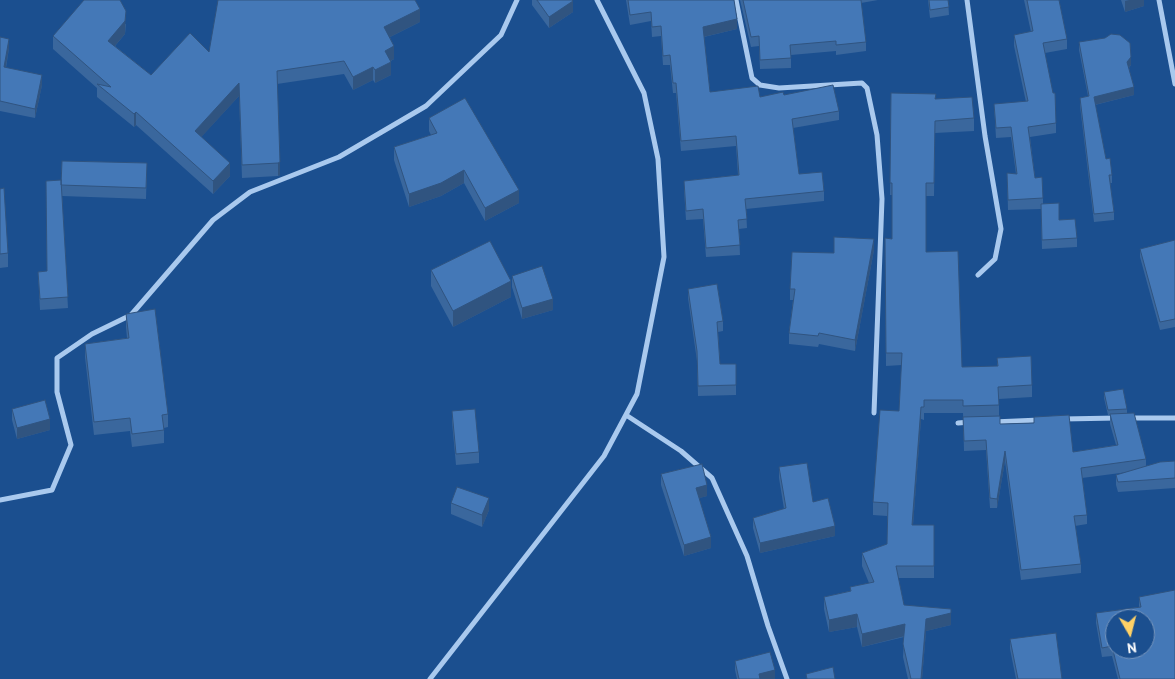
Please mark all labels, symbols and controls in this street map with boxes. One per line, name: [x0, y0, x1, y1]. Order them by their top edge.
north arrow: [1105, 609, 1155, 659]
text: N: [1126, 638, 1138, 657]

